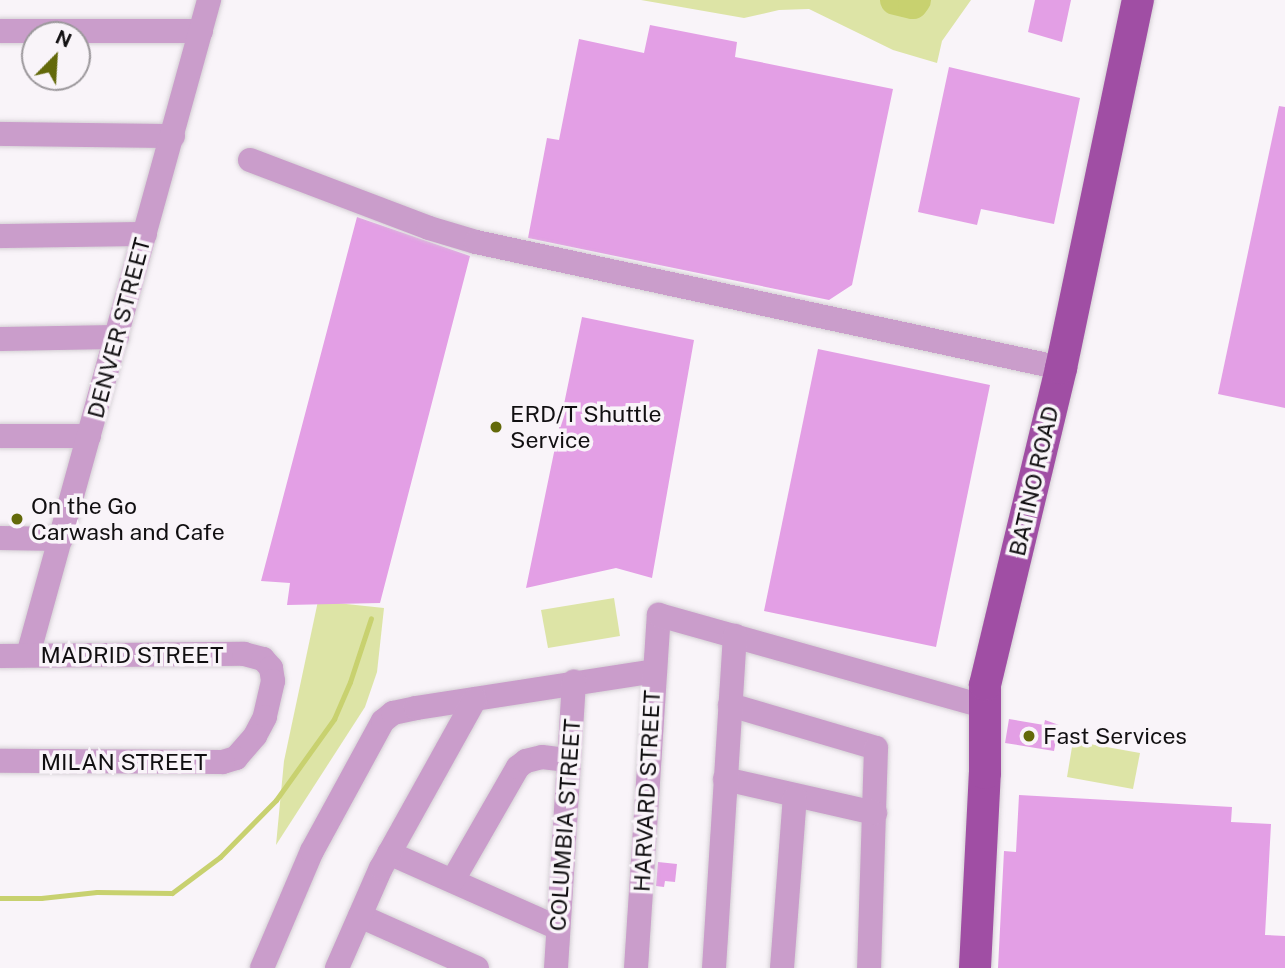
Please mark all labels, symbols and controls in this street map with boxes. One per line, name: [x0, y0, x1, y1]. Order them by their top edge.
north arrow: [21, 21, 91, 91]
text: N: [52, 26, 75, 52]
street label: DENVER STREET: [82, 235, 156, 421]
place label: ERD/T Shuttle Service: [510, 400, 661, 454]
street label: BATINO ROAD: [1003, 403, 1065, 559]
marker: ERD/T Shuttle Service: [488, 419, 504, 435]
place label: On the Go Carwash and Cafe: [31, 492, 225, 546]
marker: On the Go Carwash and Cafe: [9, 511, 25, 527]
street label: MADRID STREET: [40, 641, 224, 669]
street label: HARVARD STREET: [628, 689, 666, 893]
street label: COLUMBIA STREET: [544, 718, 586, 932]
place label: Fast Services: [1043, 722, 1187, 750]
marker: Fast Services: [1021, 728, 1037, 744]
street label: MILAN STREET: [41, 748, 207, 776]

